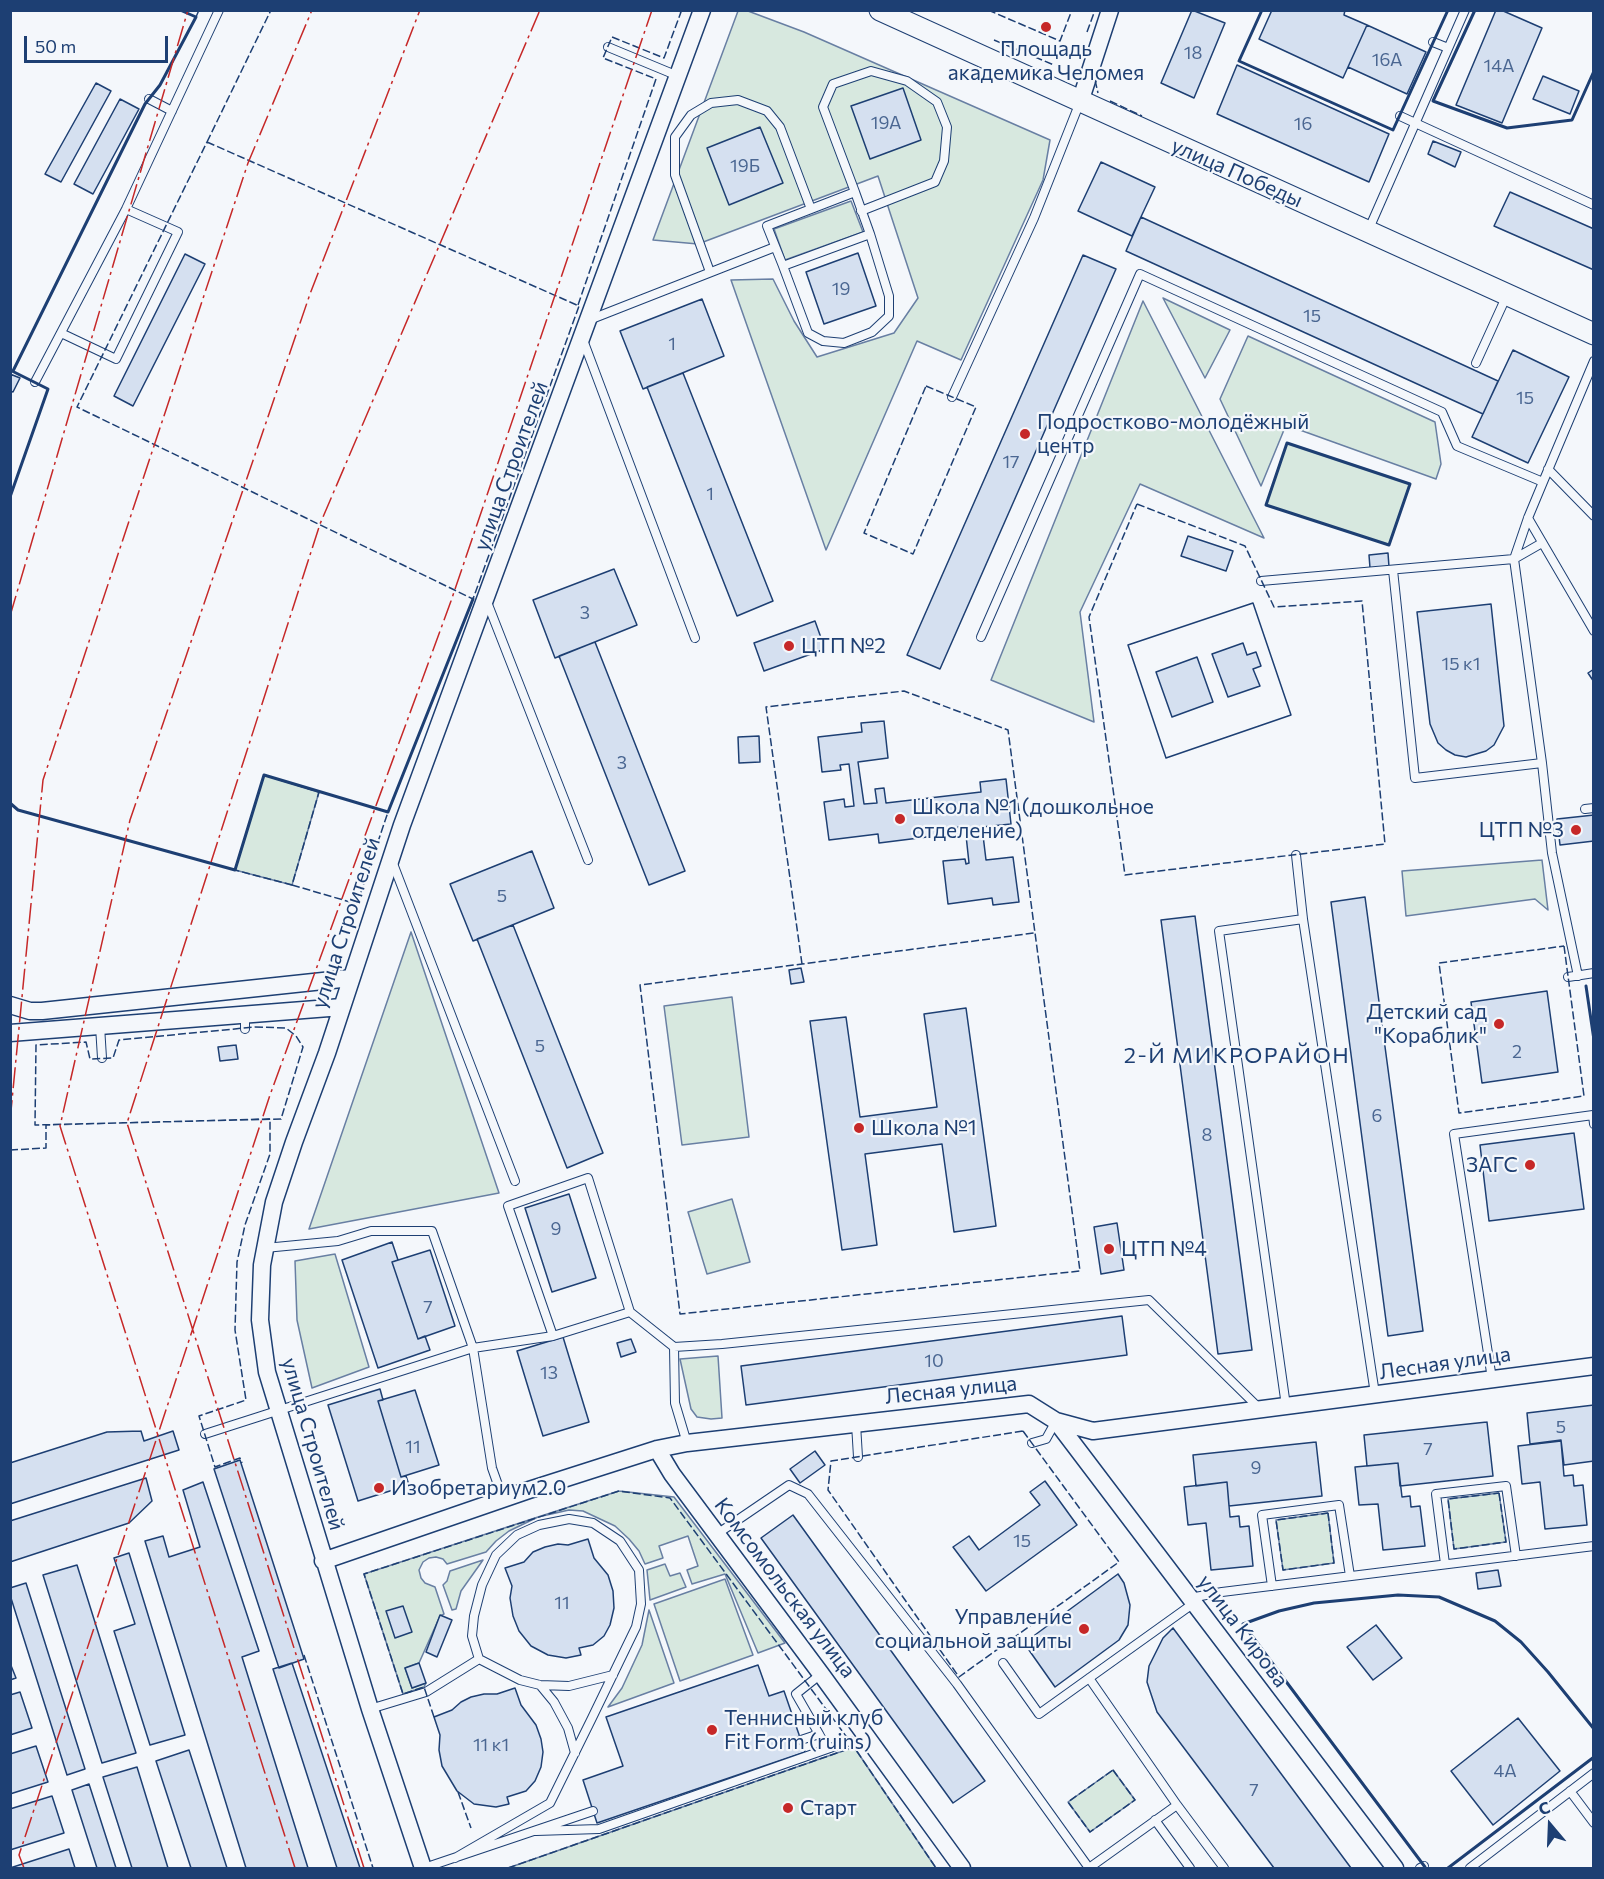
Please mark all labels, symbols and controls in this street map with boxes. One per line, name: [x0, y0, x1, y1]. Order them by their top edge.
marker: Площадь академика Челомея: [1039, 20, 1053, 34]
scale bar: [27, 24, 171, 62]
text: 50 m: [35, 35, 76, 57]
place label: Площадь академика Челомея: [948, 36, 1144, 86]
house number: 18: [1184, 42, 1202, 64]
house number: 16А: [1372, 49, 1402, 71]
house number: 14А: [1484, 55, 1514, 77]
house number: 19А: [871, 112, 901, 134]
house number: 16: [1294, 113, 1312, 135]
street label: улица Победы: [1167, 133, 1307, 213]
house number: 19Б: [730, 155, 760, 177]
house number: 19: [832, 278, 850, 300]
house number: 15: [1303, 305, 1321, 327]
house number: 1: [668, 333, 676, 355]
street label: улица Строителей: [469, 378, 553, 554]
house number: 15: [1516, 387, 1534, 409]
place label: Подростково-молодёжный центр: [1037, 409, 1309, 459]
marker: Подростково-молодёжный центр: [1018, 427, 1032, 441]
house number: 17: [1002, 451, 1020, 473]
house number: 1: [706, 483, 714, 505]
house number: 3: [580, 602, 590, 624]
place label: ЦТП №2: [801, 633, 886, 659]
marker: ЦТП №2: [782, 639, 796, 653]
house number: 15 к1: [1442, 653, 1480, 675]
house number: 3: [617, 752, 627, 774]
place label: Школа №1 (дошкольное отделение): [912, 794, 1154, 844]
marker: Школа №1 (дошкольное отделение): [893, 812, 907, 826]
place label: ЦТП №3: [1479, 817, 1564, 843]
marker: ЦТП №3: [1569, 823, 1583, 837]
street label: улица Строителей: [306, 834, 386, 1012]
house number: 5: [497, 885, 507, 907]
place label: Детский сад "Кораблик": [1366, 999, 1487, 1049]
marker: Детский сад "Кораблик": [1492, 1017, 1506, 1031]
house number: 5: [535, 1035, 545, 1057]
house number: 2: [1512, 1041, 1522, 1063]
district label: 2-Й МИКРОРАЙОН: [1124, 1043, 1350, 1069]
house number: 6: [1372, 1105, 1382, 1127]
place label: Школа №1: [871, 1115, 977, 1141]
marker: Школа №1: [852, 1121, 866, 1135]
house number: 8: [1202, 1124, 1212, 1146]
place label: ЗАГС: [1466, 1152, 1518, 1178]
marker: ЗАГС: [1523, 1158, 1537, 1172]
house number: 9: [551, 1218, 561, 1240]
place label: ЦТП №4: [1121, 1236, 1207, 1262]
marker: ЦТП №4: [1102, 1242, 1116, 1256]
house number: 7: [423, 1296, 433, 1318]
street label: Лесная улица: [1378, 1341, 1512, 1385]
house number: 10: [924, 1350, 944, 1372]
street label: улица Строителей: [276, 1355, 350, 1533]
house number: 13: [540, 1362, 558, 1384]
street label: Лесная улица: [884, 1371, 1018, 1409]
house number: 5: [1556, 1416, 1566, 1438]
house number: 11: [405, 1436, 421, 1458]
house number: 7: [1423, 1438, 1433, 1460]
house number: 9: [1251, 1457, 1261, 1479]
place label: Изобретариум2.0: [391, 1475, 566, 1501]
marker: Изобретариум2.0: [372, 1481, 386, 1495]
street label: Комсомольская улица: [709, 1493, 861, 1683]
house number: 15: [1013, 1530, 1031, 1552]
street label: улица Кирова: [1192, 1570, 1294, 1692]
house number: 11: [554, 1592, 570, 1614]
place label: Управление социальной защиты: [874, 1604, 1072, 1654]
marker: Управление социальной защиты: [1077, 1622, 1091, 1636]
place label: Теннисный клуб Fit Form (ruins): [724, 1705, 883, 1755]
marker: Теннисный клуб Fit Form (ruins): [705, 1723, 719, 1737]
house number: 11 к1: [473, 1734, 509, 1756]
house number: 4А: [1493, 1760, 1517, 1782]
house number: 7: [1249, 1779, 1259, 1801]
place label: Старт: [800, 1795, 857, 1821]
north arrow: [1520, 1795, 1580, 1855]
text: С: [1536, 1797, 1552, 1818]
marker: Старт: [781, 1801, 795, 1815]

